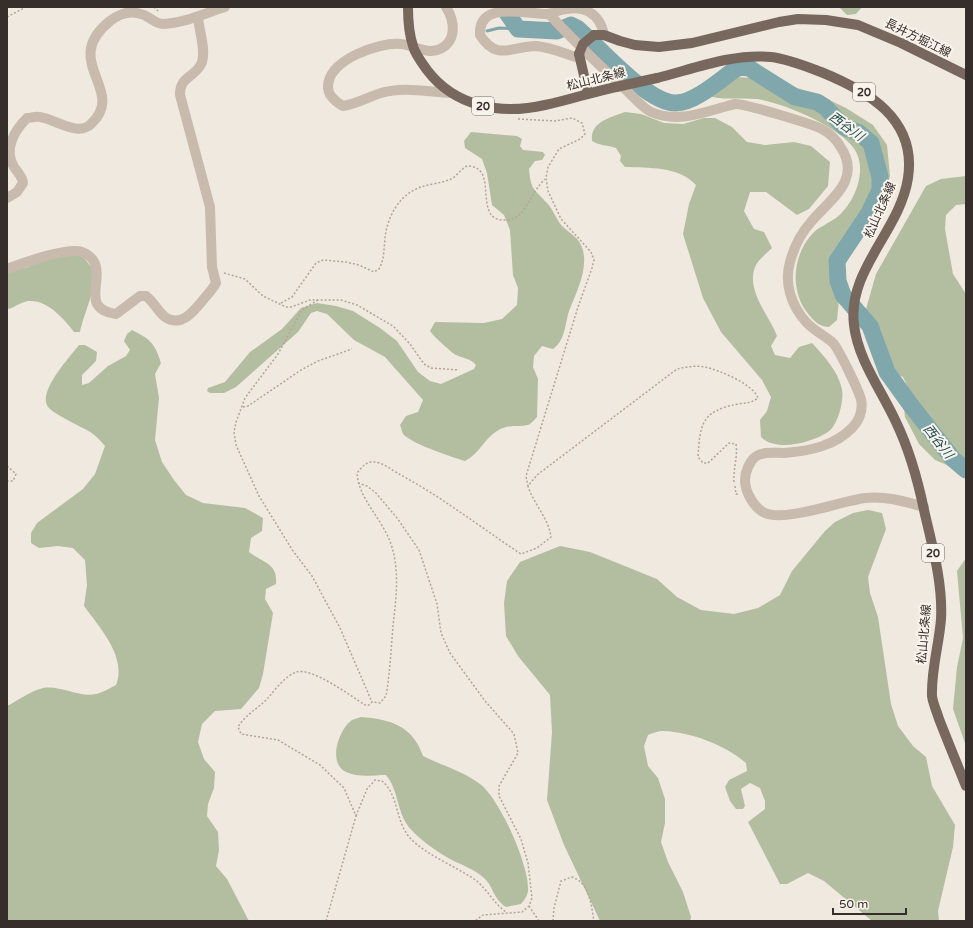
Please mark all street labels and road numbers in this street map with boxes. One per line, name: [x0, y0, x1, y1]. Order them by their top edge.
street label: 長井方堀江線: [883, 16, 953, 60]
street label: 松山北条線: [565, 65, 627, 93]
road number: 20: [853, 83, 875, 101]
road number: 20: [472, 97, 494, 115]
street label: 松山北条線: [861, 180, 899, 240]
road number: 20: [922, 544, 944, 562]
street label: 松山北条線: [914, 603, 934, 665]

